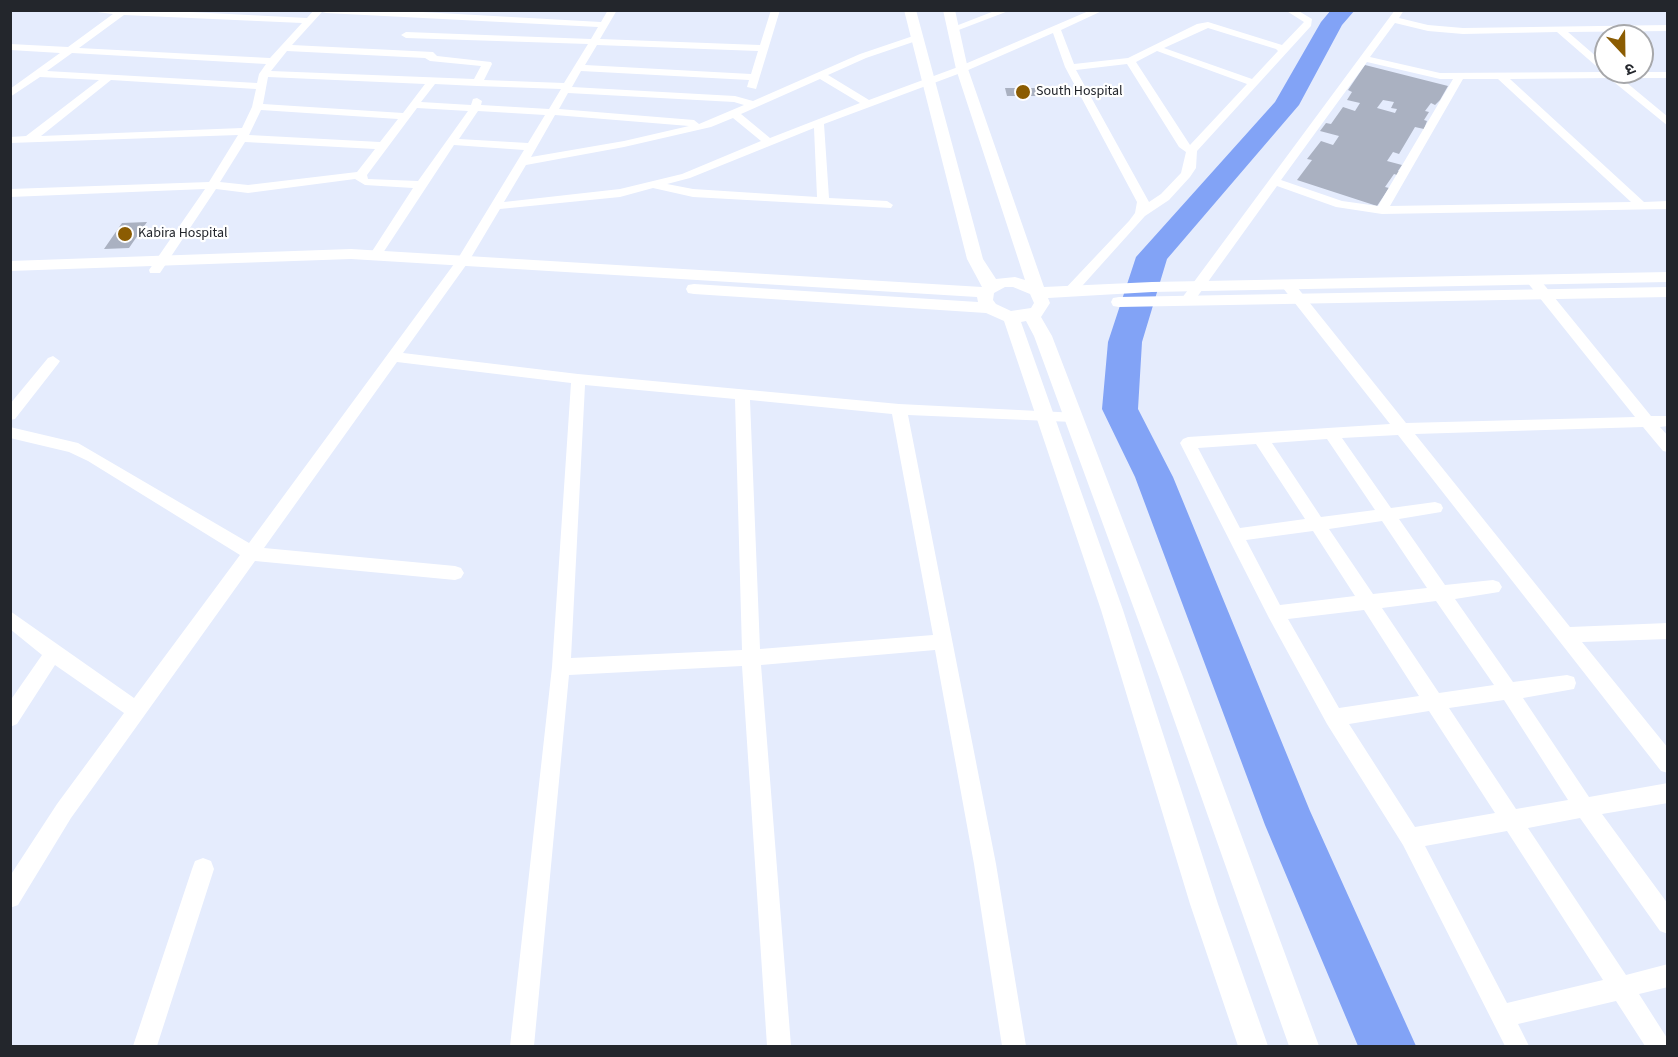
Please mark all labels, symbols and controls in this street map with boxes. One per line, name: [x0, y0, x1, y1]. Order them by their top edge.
north arrow: [1594, 24, 1654, 84]
text: उ: [1622, 57, 1638, 81]
marker: South Hospital: [1014, 83, 1032, 101]
place label: South Hospital: [1036, 84, 1123, 100]
marker: Kabira Hospital: [116, 225, 134, 243]
place label: Kabira Hospital: [138, 226, 228, 242]

